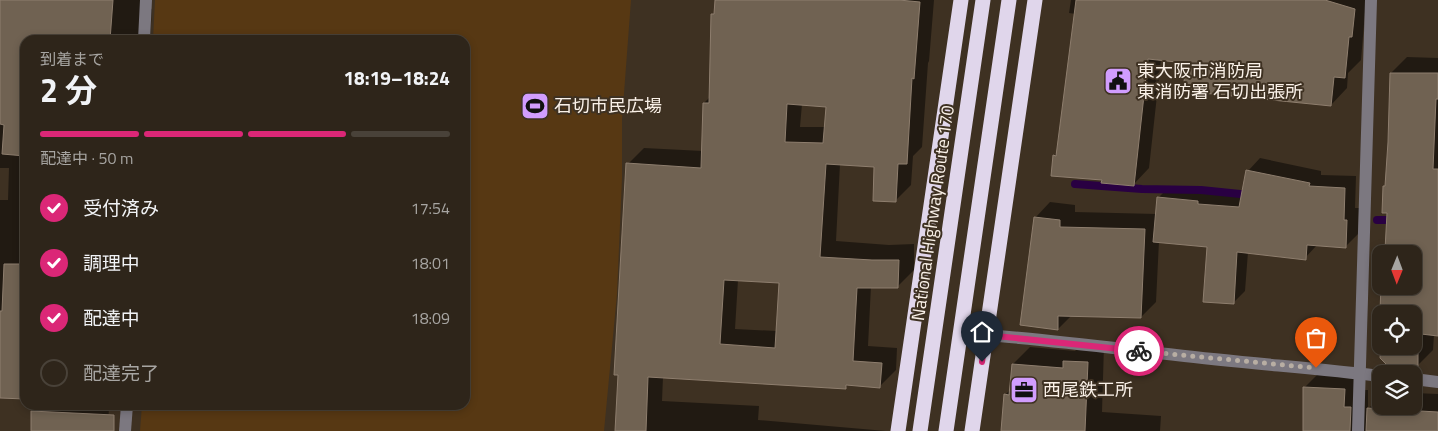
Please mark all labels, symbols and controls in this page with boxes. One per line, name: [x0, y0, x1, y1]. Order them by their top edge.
text: 到着まで: [40, 47, 104, 71]
place label: 東大阪市消防局 東消防署 石切出張所: [1137, 57, 1303, 105]
text: 18:19–18:24: [343, 63, 450, 92]
text: 2 分: [40, 66, 97, 114]
public building icon: 東大阪市消防局 東消防署 石切出張所: [1103, 66, 1133, 96]
sports icon: 石切市民広場: [520, 91, 550, 121]
place label: 石切市民広場: [554, 92, 662, 119]
street label: National Highway Route 170: [904, 103, 961, 322]
text: 配達中 · 50 m: [40, 146, 133, 170]
text: 受付済み: [83, 193, 159, 222]
icon: check: [40, 194, 68, 222]
text: 17:54: [411, 196, 450, 220]
north arrow: [1372, 245, 1422, 295]
map controls: [1372, 245, 1422, 415]
text: 調理中: [83, 248, 140, 277]
icon: check: [40, 249, 68, 277]
text: 18:01: [411, 251, 450, 275]
text: 配達中: [83, 303, 140, 332]
icon: check: [40, 304, 68, 332]
button: locate: [1372, 305, 1422, 355]
text: 18:09: [411, 306, 450, 330]
pin: [961, 311, 1003, 362]
pin: [1295, 317, 1337, 368]
icon: home: [968, 318, 996, 346]
icon: bag: [1302, 324, 1330, 352]
courier: [1114, 326, 1164, 376]
icon: bike: [1125, 337, 1153, 365]
text: 配達完了: [83, 358, 159, 387]
button: layers: [1372, 365, 1422, 415]
office icon: 西尾鉄工所: [1009, 375, 1039, 405]
place label: 西尾鉄工所: [1043, 376, 1133, 403]

